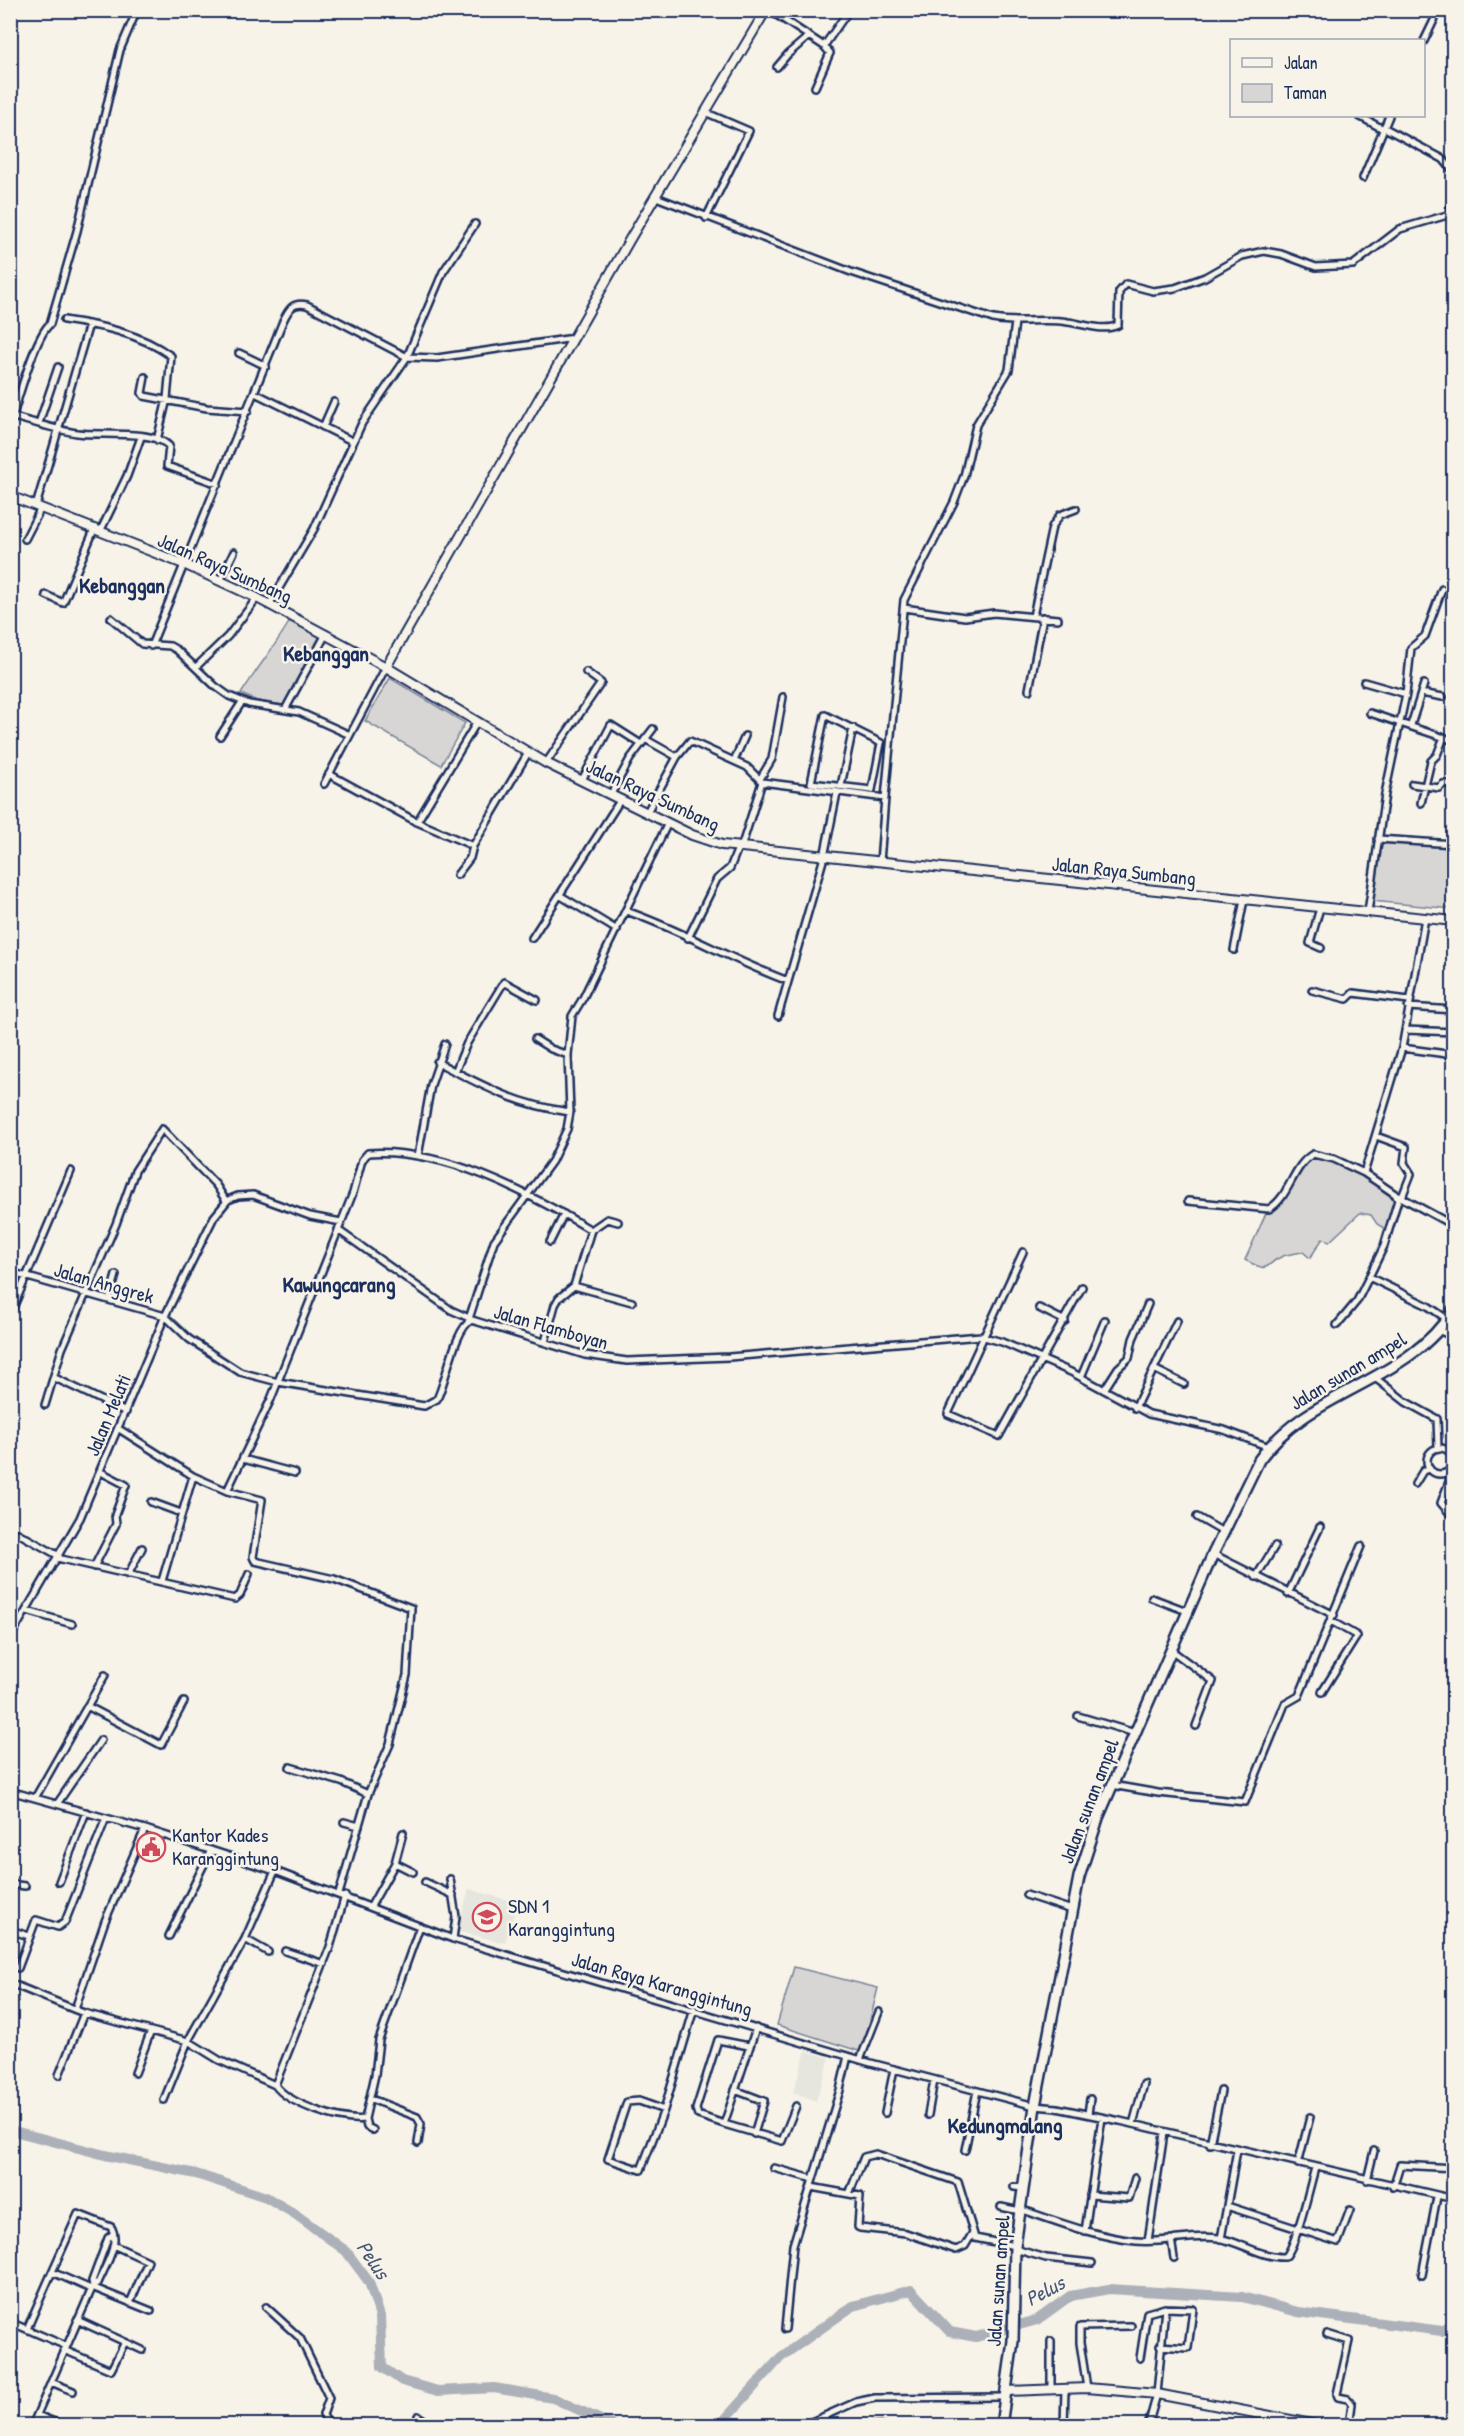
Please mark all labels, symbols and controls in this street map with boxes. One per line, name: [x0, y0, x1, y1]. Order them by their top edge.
legend: [1230, 39, 1425, 117]
text: Jalan: [1284, 50, 1318, 75]
text: Taman: [1284, 80, 1327, 105]
street label: Jalan Raya Sumbang: [154, 526, 297, 609]
district label: Kebanggan: [79, 570, 165, 601]
district label: Kebanggan: [283, 638, 369, 669]
street label: Jalan Raya Sumbang: [582, 752, 725, 837]
street label: Jalan Raya Sumbang: [1051, 850, 1197, 891]
street label: Jalan Anggrek: [51, 1255, 157, 1310]
district label: Kawungcarang: [283, 1269, 396, 1300]
street label: Jalan Flamboyan: [491, 1297, 612, 1356]
street label: Jalan sunan ampel: [1284, 1325, 1412, 1416]
street label: Jalan Melati: [78, 1370, 137, 1460]
street label: Jalan sunan ampel: [1052, 1734, 1125, 1867]
place label: Kantor Kades Karanggintung: [172, 1821, 279, 1871]
public building icon: Kantor Kades Karanggintung: [135, 1831, 167, 1863]
place label: SDN 1 Karanggintung: [508, 1892, 615, 1942]
school or university icon: SDN 1 Karanggintung: [471, 1901, 503, 1933]
street label: Jalan Raya Karanggintung: [569, 1945, 756, 2022]
district label: Kedungmalang: [947, 2110, 1063, 2141]
street label: Jalan sunan ampel: [979, 2214, 1016, 2348]
water label: Pelus: [350, 2235, 398, 2286]
water label: Pelus: [1020, 2267, 1071, 2313]

